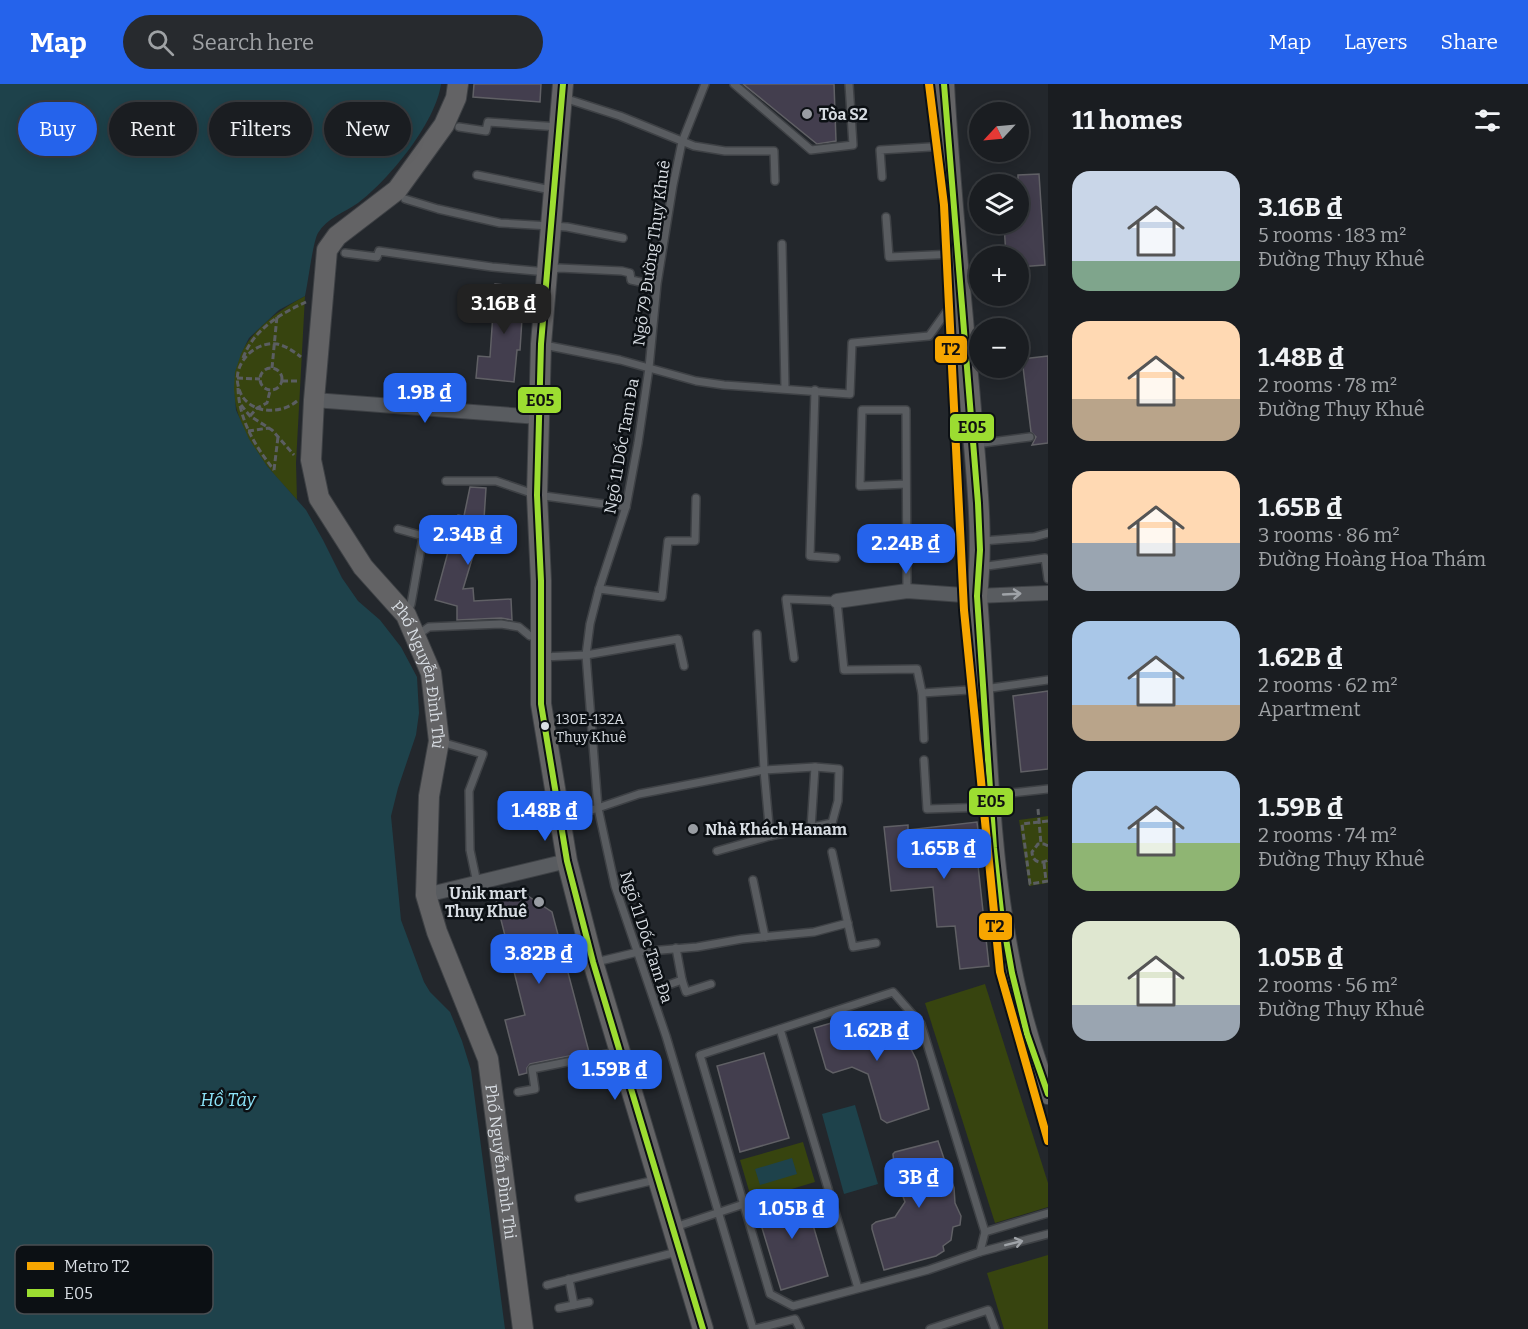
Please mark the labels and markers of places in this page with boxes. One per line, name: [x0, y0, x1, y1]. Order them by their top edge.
place label: Tòa S2: [819, 105, 868, 124]
marker: Tòa S2: [800, 107, 814, 121]
pin: 3.16B ₫: [449, 284, 559, 335]
pin: 1.9B ₫: [376, 373, 474, 424]
pin: 2.34B ₫: [413, 515, 523, 566]
pin: 2.24B ₫: [851, 524, 961, 575]
place label: 130E-132A Thụy Khuê: [556, 711, 626, 746]
marker: 130E-132A Thụy Khuê: [539, 720, 551, 732]
pin: 1.48B ₫: [490, 791, 600, 842]
place label: Nhà Khách Hanam: [705, 820, 848, 839]
marker: Nhà Khách Hanam: [686, 822, 700, 836]
pin: 1.65B ₫: [889, 829, 999, 880]
place label: Unik mart Thuỵ Khuê: [445, 884, 528, 921]
marker: Unik mart Thuỵ Khuê: [532, 895, 546, 909]
pin: 3.82B ₫: [484, 934, 594, 985]
pin: 1.62B ₫: [822, 1011, 932, 1062]
pin: 1.59B ₫: [560, 1050, 670, 1101]
pin: 3B ₫: [883, 1158, 955, 1209]
pin: 1.05B ₫: [737, 1189, 847, 1240]

